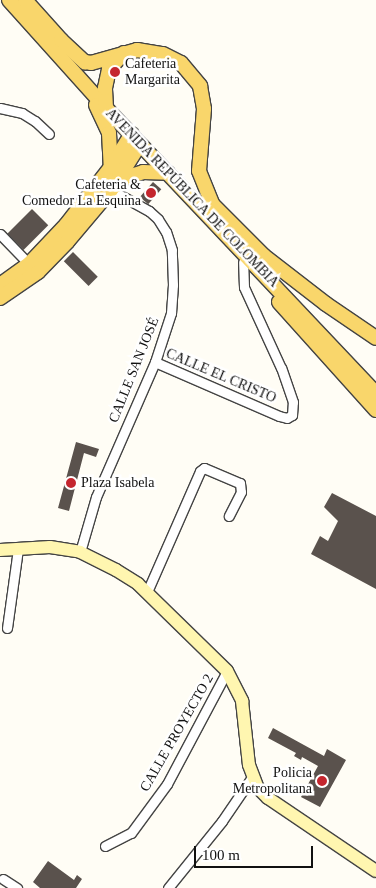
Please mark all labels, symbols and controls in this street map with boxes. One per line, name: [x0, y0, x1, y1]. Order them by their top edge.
place label: Cafeteria Margarita: [125, 56, 180, 88]
marker: Cafeteria Margarita: [109, 66, 121, 78]
street label: AVENIDA REPÚBLICA DE COLOMBIA: [101, 105, 283, 291]
place label: Cafeteria & Comedor La Esquina: [22, 177, 141, 210]
marker: Cafeteria & Comedor La Esquina: [145, 187, 157, 199]
street label: CALLE SAN JOSÉ: [105, 315, 163, 425]
street label: CALLE EL CRISTO: [163, 345, 279, 407]
place label: Plaza Isabela: [81, 475, 154, 491]
marker: Plaza Isabela: [65, 477, 77, 489]
street label: CALLE PROYECTO 2: [137, 671, 217, 795]
place label: Policia Metropolitana: [233, 765, 312, 798]
marker: Policia Metropolitana: [316, 775, 328, 787]
scale bar: [196, 836, 315, 868]
text: 100 m: [202, 847, 240, 863]

